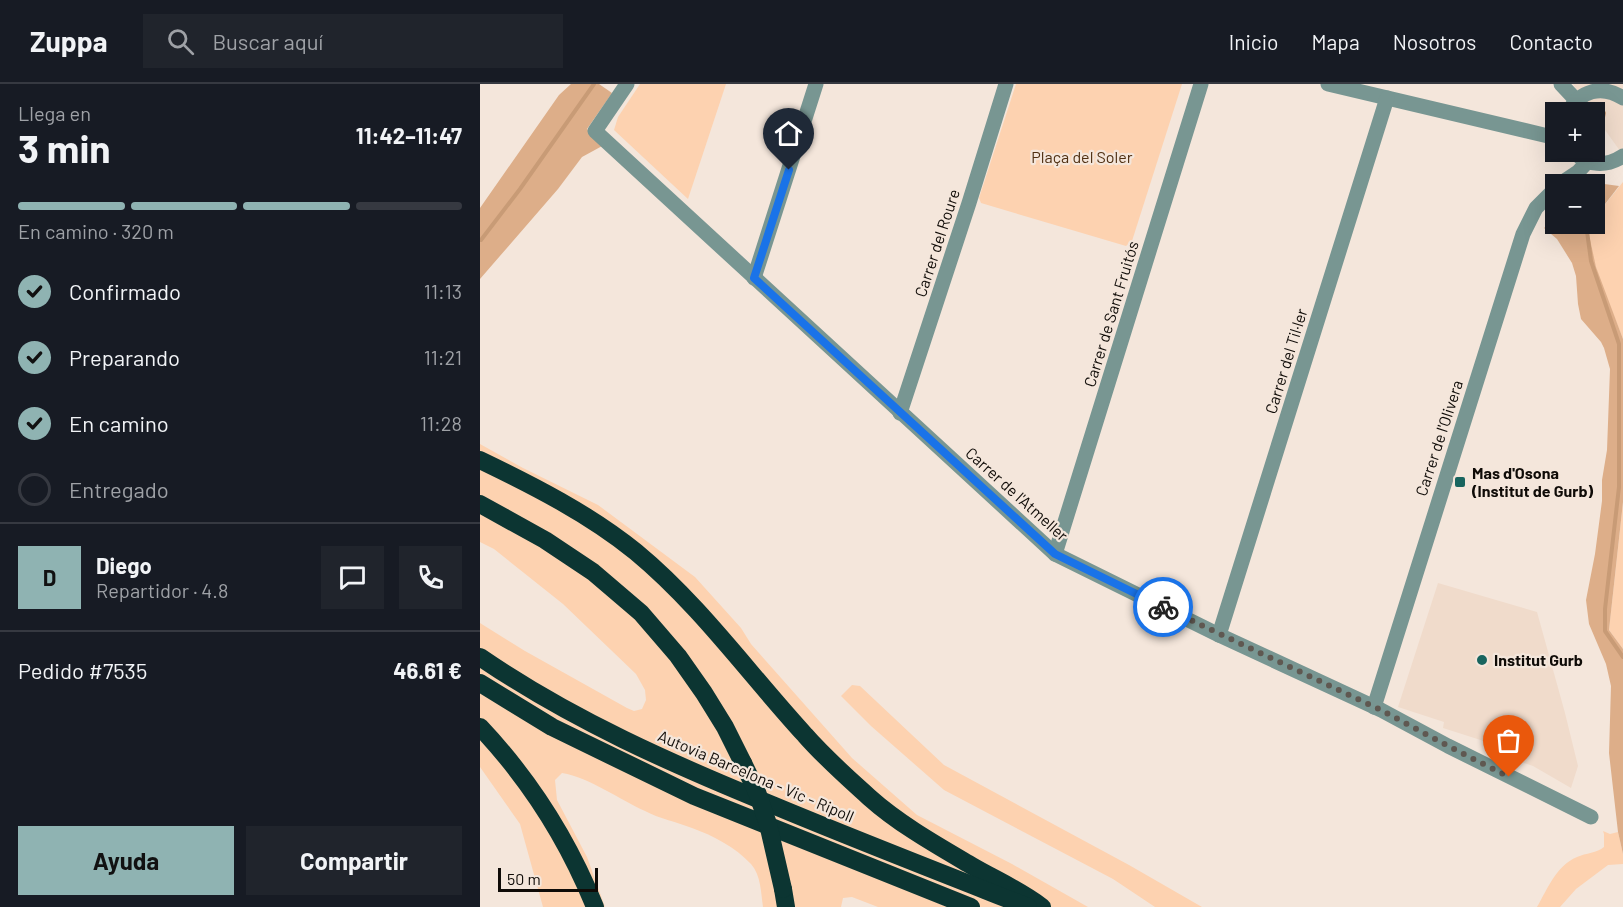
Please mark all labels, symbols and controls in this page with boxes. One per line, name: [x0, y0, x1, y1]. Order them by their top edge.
search box: [143, 14, 563, 68]
text: Zuppa: [30, 24, 107, 58]
icon: search: [164, 25, 197, 58]
text: Buscar aquí: [212, 28, 323, 54]
text: Inicio: [1229, 29, 1279, 54]
text: Mapa: [1312, 29, 1360, 54]
text: Nosotros: [1393, 29, 1476, 54]
text: Contacto: [1509, 29, 1593, 54]
text: Llega en: [18, 101, 91, 125]
map controls: [1545, 102, 1605, 234]
button: +: [1545, 102, 1605, 162]
pin: [763, 108, 814, 170]
icon: home: [772, 117, 805, 150]
text: 11:42–11:47: [356, 122, 462, 148]
text: 3 min: [18, 124, 111, 171]
park label: Plaça del Soler: [1031, 147, 1133, 166]
button: −: [1545, 174, 1605, 234]
street label: Carrer del Roure: [910, 186, 963, 299]
text: En camino · 320 m: [18, 219, 174, 243]
street label: Carrer de Sant Fruitós: [1079, 239, 1142, 389]
icon: check: [18, 275, 51, 308]
text: Confirmado: [69, 278, 181, 304]
text: 11:13: [424, 279, 462, 303]
street label: Carrer del Til·ler: [1260, 306, 1311, 416]
icon: check: [18, 341, 51, 374]
text: Preparando: [69, 344, 180, 370]
text: 11:21: [424, 345, 462, 369]
street label: Carrer de l'Olivera: [1411, 378, 1466, 498]
icon: check: [18, 407, 51, 440]
text: En camino: [69, 410, 169, 436]
text: 11:28: [420, 411, 462, 435]
street label: Carrer de l'Atmeller: [962, 443, 1072, 545]
place label: Mas d'Osona (Institut de Gurb): [1471, 463, 1593, 500]
marker: Mas d'Osona (Institut de Gurb): [1453, 475, 1467, 489]
text: Entregado: [69, 476, 169, 502]
button: chat: [321, 546, 384, 609]
button: phone: [399, 546, 462, 609]
text: Diego: [96, 552, 152, 578]
text: D: [43, 564, 56, 590]
courier: [1133, 577, 1193, 637]
text: Repartidor · 4.8: [96, 578, 228, 602]
icon: bike: [1147, 591, 1180, 624]
place label: Institut Gurb: [1494, 650, 1583, 669]
marker: Institut Gurb: [1475, 653, 1489, 667]
text: Pedido #7535: [18, 657, 147, 683]
text: 46.61 €: [393, 657, 462, 683]
pin: [1483, 715, 1534, 777]
icon: bag: [1492, 724, 1525, 757]
street label: Autovia Barcelona - Vic - Ripoll: [655, 726, 857, 826]
button: Ayuda: [18, 826, 234, 895]
button: Compartir: [246, 826, 462, 895]
scale bar: [498, 865, 598, 892]
text: 50 m: [507, 869, 541, 888]

